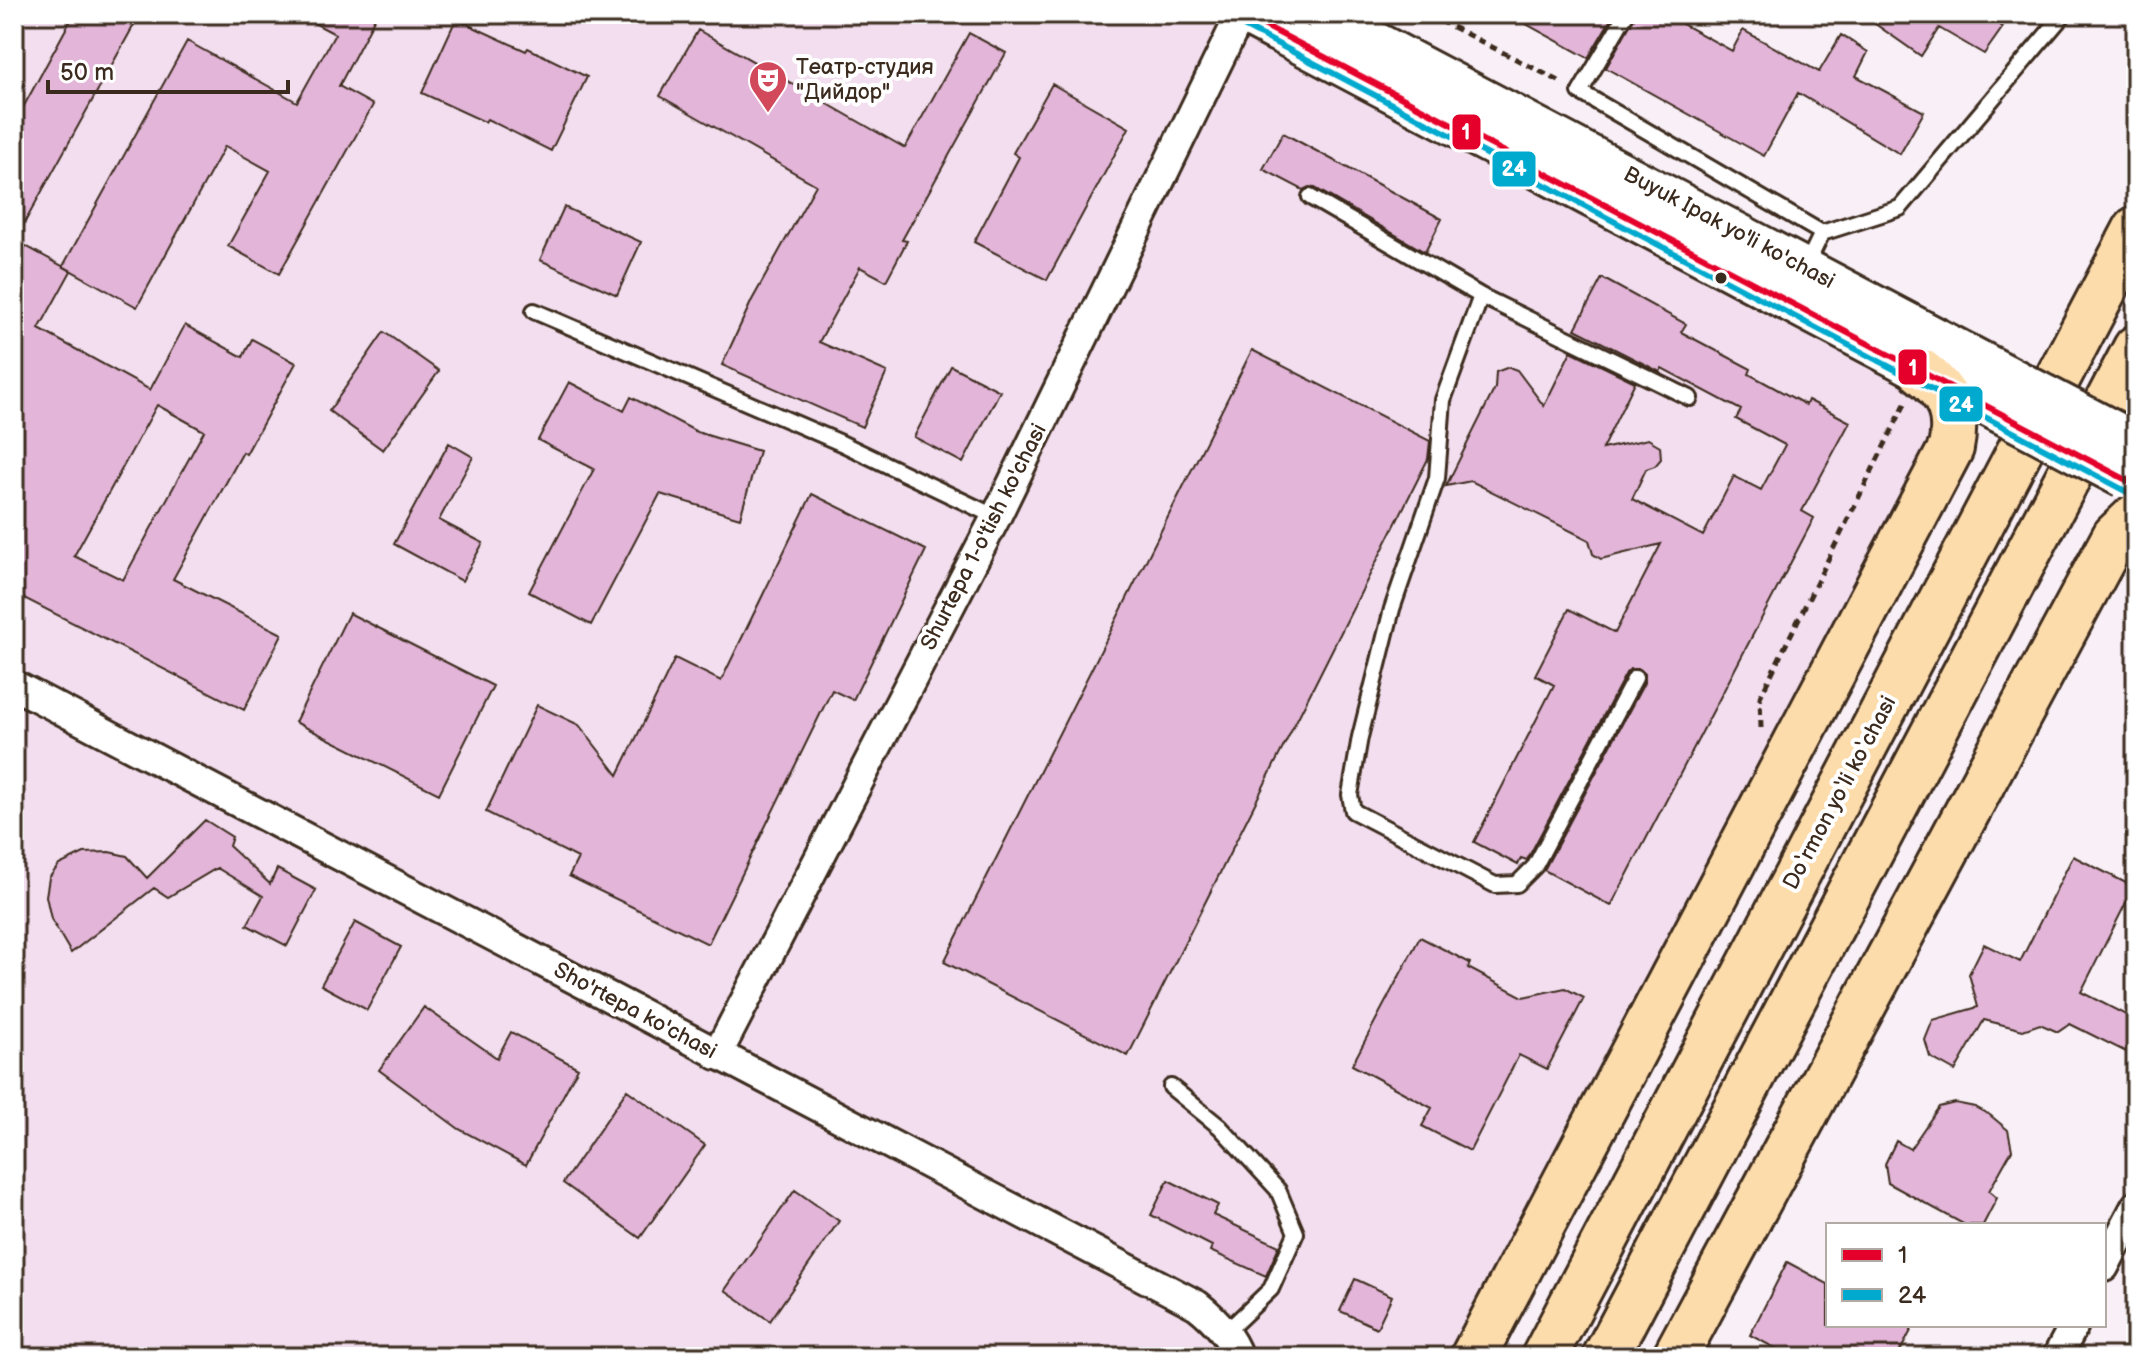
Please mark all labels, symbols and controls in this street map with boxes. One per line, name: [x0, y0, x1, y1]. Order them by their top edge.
scale bar: [48, 44, 288, 94]
place label: Театр-студия "Дийдор": [796, 54, 934, 106]
text: 50 m: [60, 58, 114, 87]
theatre icon: Театр-студия "Дийдор": [747, 59, 789, 114]
line badge: 1: [1451, 113, 1482, 151]
text: 1: [1461, 119, 1471, 146]
line badge: 24: [1491, 150, 1537, 188]
text: 24: [1501, 156, 1527, 183]
street label: Buyuk Ipak yo'li ko'chasi: [1619, 161, 1839, 295]
unlabelled marker: [1713, 270, 1729, 286]
line badge: 1: [1897, 348, 1928, 386]
text: 1: [1908, 355, 1918, 382]
line badge: 24: [1938, 385, 1984, 423]
text: 24: [1948, 392, 1974, 419]
street label: Shurtepa 1-o'tish ko'chasi: [915, 419, 1053, 655]
street label: Do‘rmon yo‘li ko‘chasi: [1778, 692, 1902, 894]
street label: Sho'rtepa ko'chasi: [549, 957, 721, 1065]
legend: [1826, 1223, 2106, 1327]
text: 1: [1898, 1241, 1907, 1270]
text: 24: [1898, 1281, 1927, 1310]

